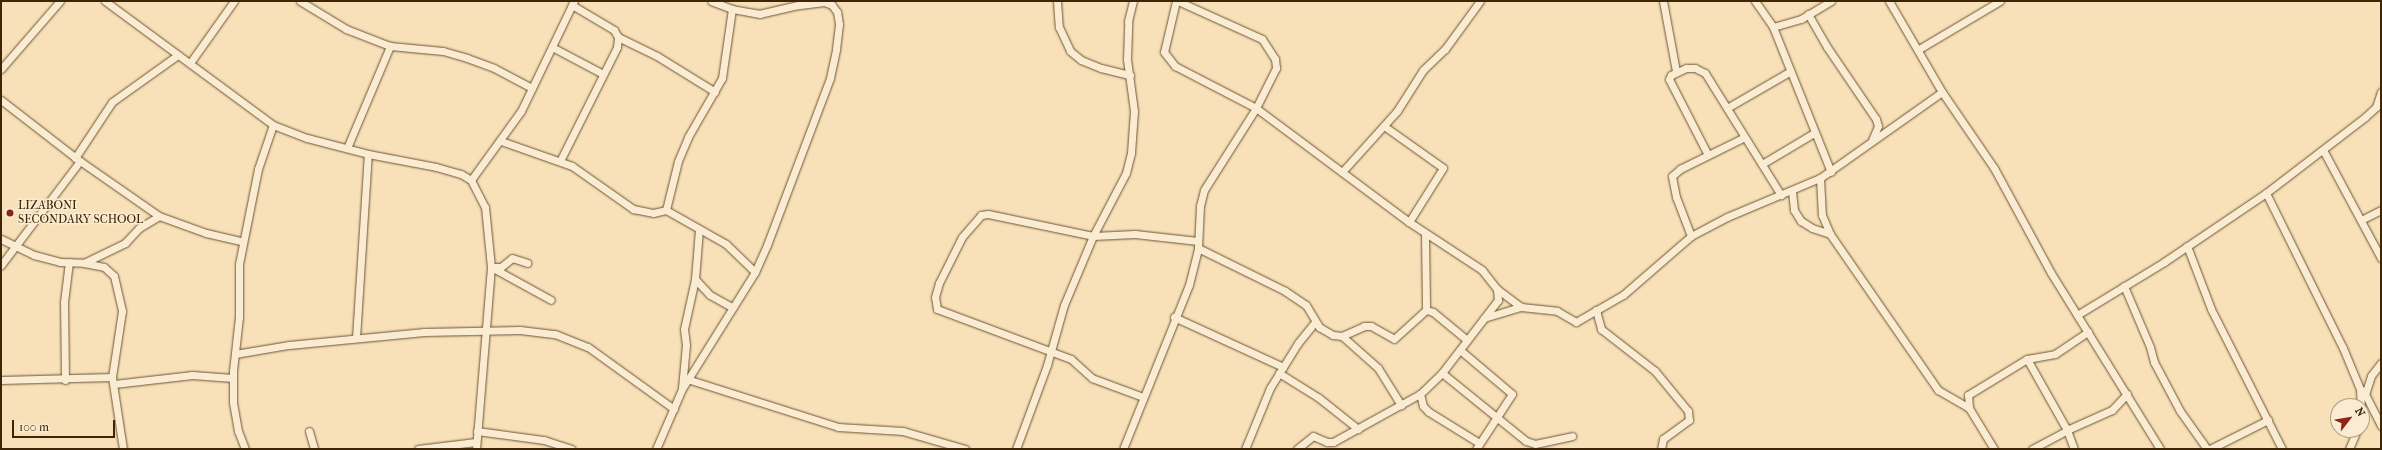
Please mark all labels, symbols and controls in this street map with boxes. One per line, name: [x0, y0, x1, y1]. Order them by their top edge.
place label: LIZABONI SECONDARY SCHOOL: [18, 199, 143, 227]
marker: LIZABONI SECONDARY SCHOOL: [5, 208, 15, 218]
north arrow: [2330, 398, 2370, 438]
text: N: [2352, 405, 2368, 419]
scale bar: [14, 412, 117, 438]
text: 100 m: [19, 420, 49, 434]

